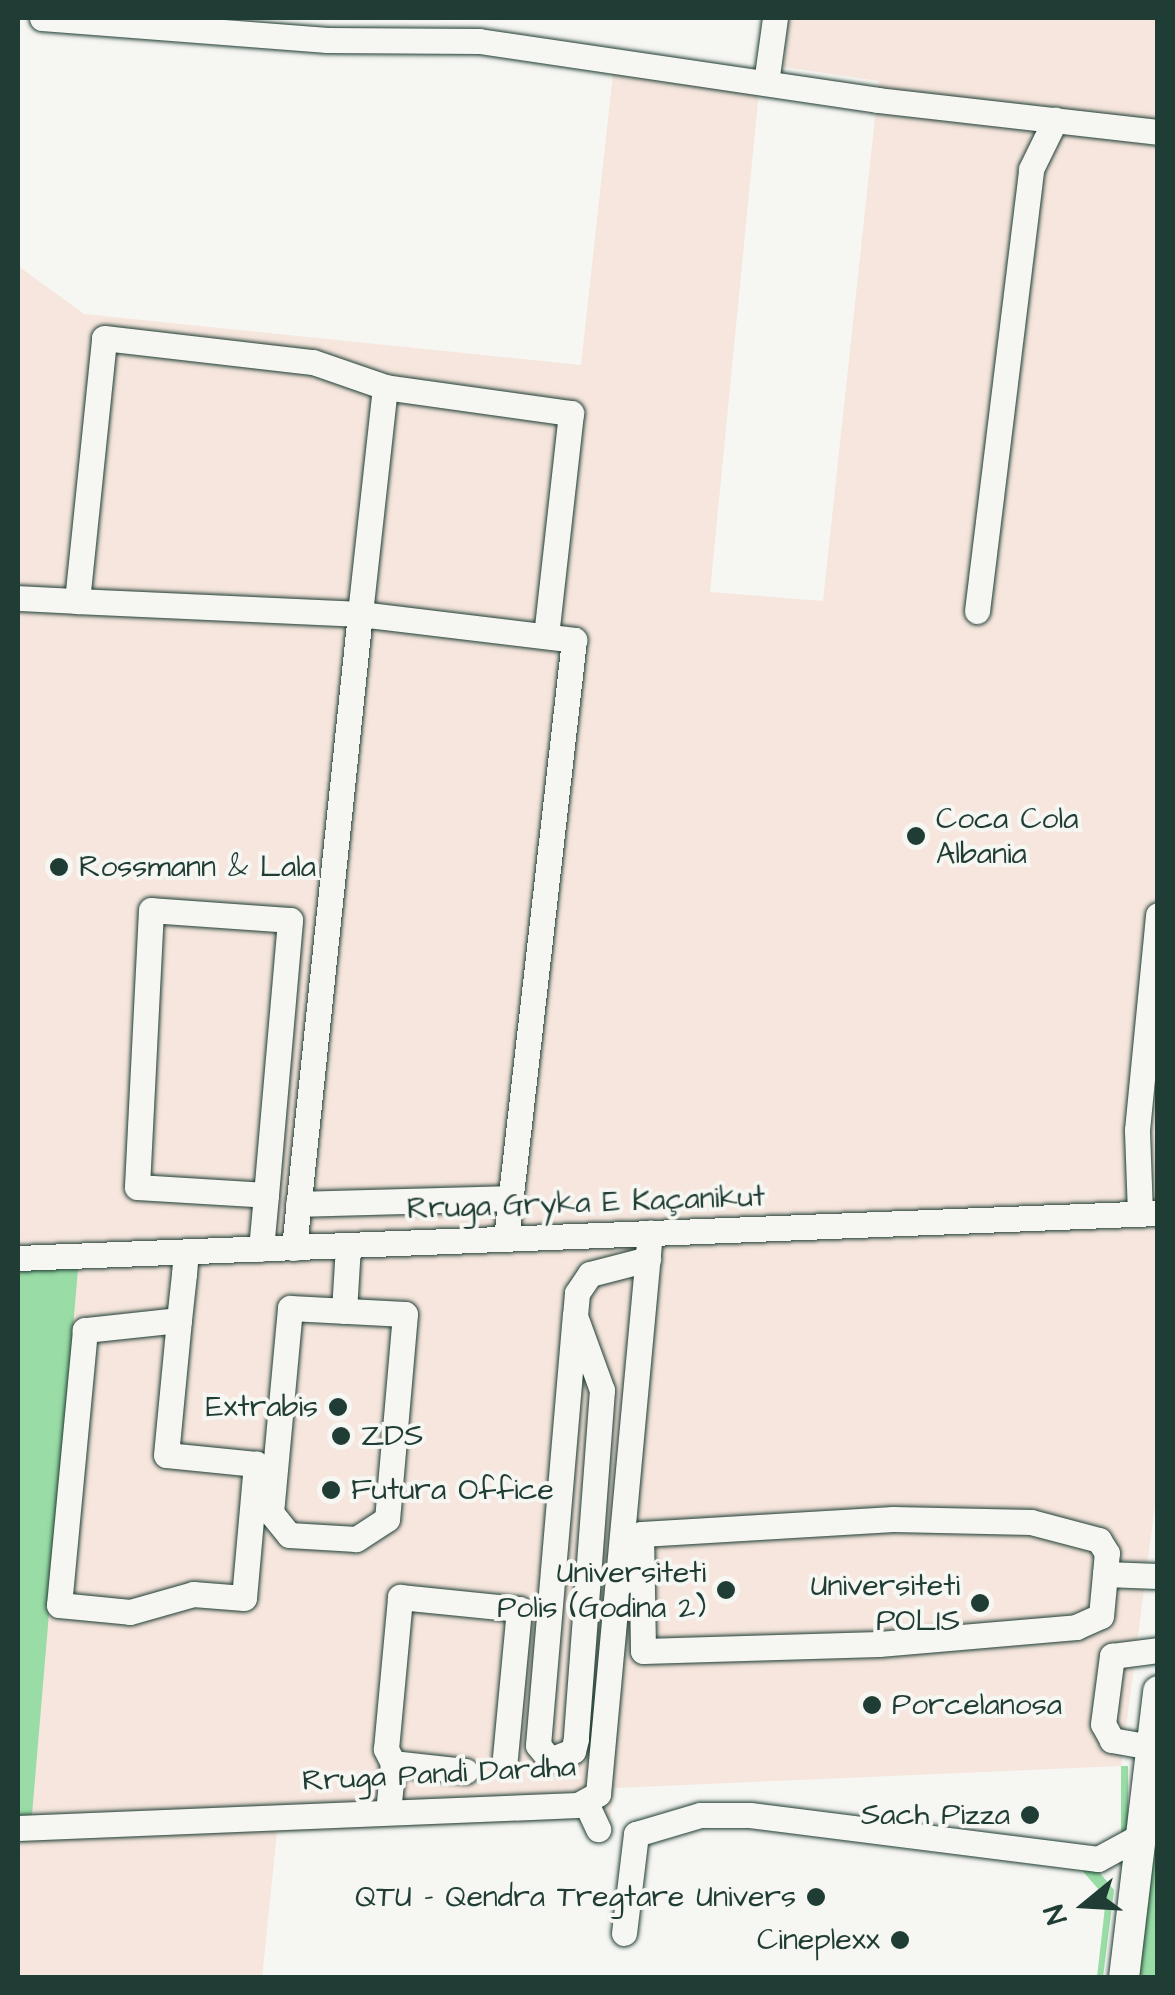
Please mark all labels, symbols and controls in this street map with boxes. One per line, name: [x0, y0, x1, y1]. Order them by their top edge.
place label: Coca Cola Albania: [936, 801, 1078, 872]
marker: Coca Cola Albania: [905, 825, 927, 847]
place label: Rossmann & Lala: [79, 849, 316, 885]
marker: Rossmann & Lala: [48, 856, 70, 878]
street label: Rruga Gryka E Kaçanikut: [406, 1179, 766, 1227]
place label: Extrabis: [206, 1389, 318, 1425]
marker: Extrabis: [327, 1396, 349, 1418]
place label: ZDS: [361, 1418, 423, 1454]
marker: ZDS: [330, 1425, 352, 1447]
place label: Futura Office: [351, 1472, 554, 1508]
marker: Futura Office: [320, 1479, 342, 1501]
place label: Universiteti Polis (Godina 2): [497, 1555, 706, 1626]
place label: Universiteti POLIS: [811, 1568, 960, 1638]
marker: Universiteti Polis (Godina 2): [715, 1579, 737, 1601]
marker: Universiteti POLIS: [969, 1592, 991, 1614]
place label: Porcelanosa: [892, 1687, 1062, 1723]
marker: Porcelanosa: [861, 1694, 883, 1716]
street label: Rruga Pandi Dardha: [301, 1749, 577, 1799]
place label: Sach Pizza: [861, 1797, 1010, 1833]
marker: Sach Pizza: [1019, 1804, 1041, 1826]
north arrow: [1035, 1855, 1135, 1955]
place label: QTU - Qendra Tregtare Univers: [355, 1879, 796, 1915]
marker: QTU - Qendra Tregtare Univers: [805, 1886, 827, 1908]
text: N: [1035, 1900, 1077, 1929]
place label: Cineplexx: [757, 1922, 880, 1958]
marker: Cineplexx: [889, 1929, 911, 1951]

